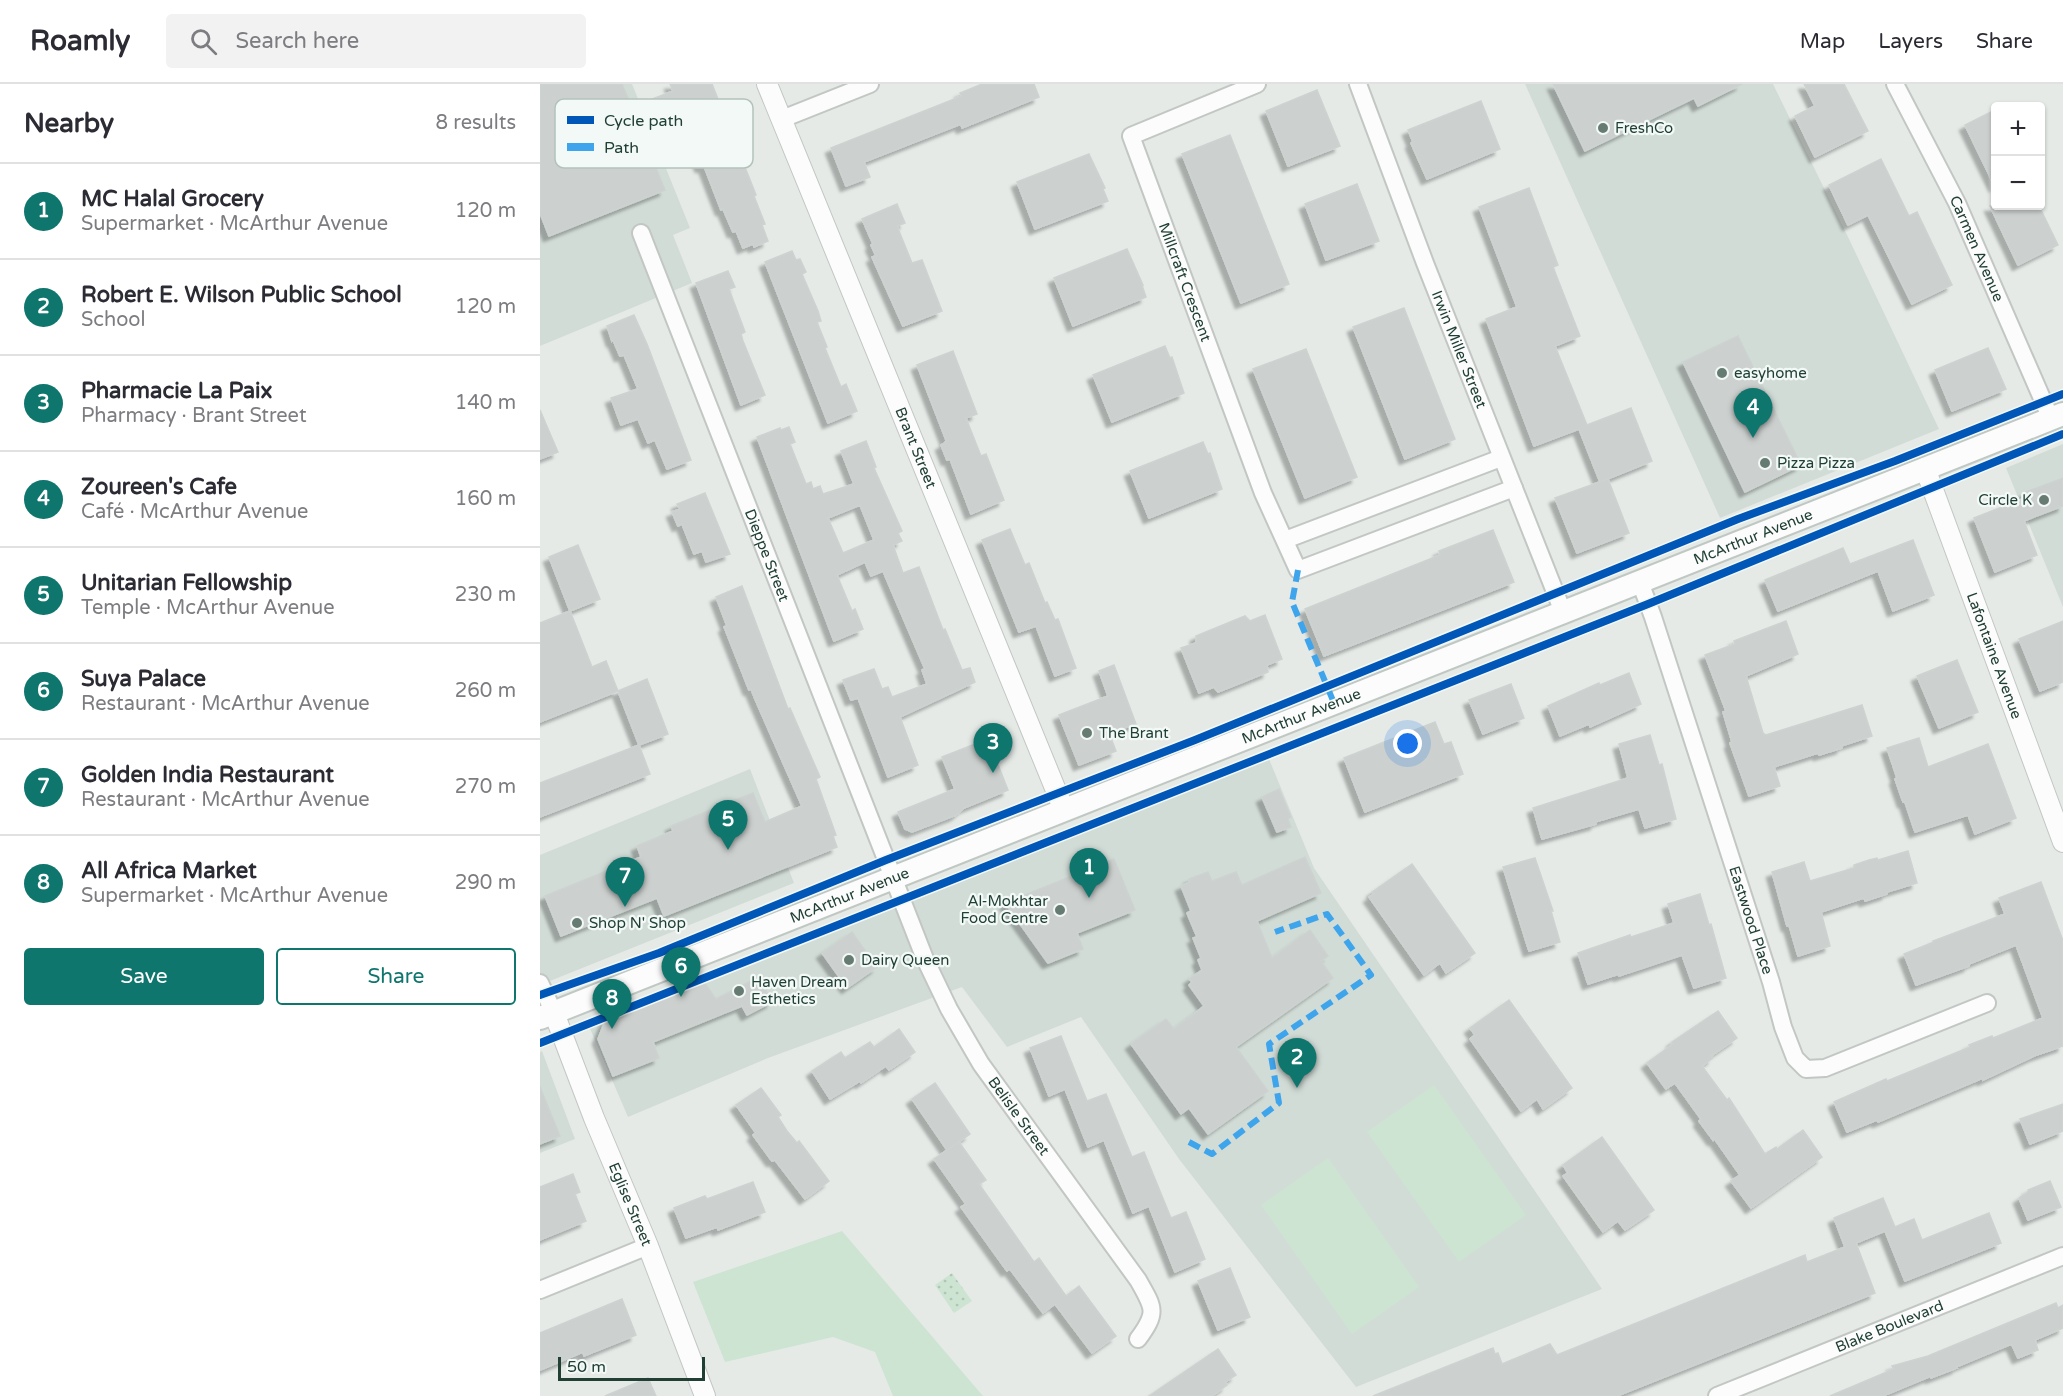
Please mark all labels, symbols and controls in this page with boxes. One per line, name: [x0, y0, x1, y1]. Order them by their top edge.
search box: [166, 14, 586, 68]
text: Roamly: [30, 24, 130, 58]
icon: search: [187, 25, 220, 58]
text: Search here: [235, 28, 359, 54]
text: Map: [1800, 29, 1845, 54]
text: Layers: [1878, 29, 1943, 54]
text: Share: [1976, 29, 2033, 54]
legend: [555, 99, 753, 168]
map controls: [1991, 102, 2045, 210]
button: +: [1991, 102, 2045, 156]
text: Nearby: [24, 108, 114, 139]
text: 8 results: [436, 111, 516, 135]
text: Cycle path: [604, 111, 683, 131]
place label: FreshCo: [1615, 119, 1673, 137]
marker: FreshCo: [1596, 121, 1610, 135]
text: Path: [604, 138, 639, 158]
button: −: [1991, 156, 2045, 210]
text: MC Halal Grocery: [81, 186, 264, 212]
street label: Carmen Avenue: [1946, 193, 2008, 304]
text: 1: [37, 199, 50, 223]
text: 120 m: [455, 199, 516, 223]
text: Supermarket · McArthur Avenue: [81, 212, 388, 236]
street label: Millcraft Crescent: [1155, 220, 1215, 344]
text: Robert E. Wilson Public School: [81, 282, 402, 308]
street label: Irwin Miller Street: [1428, 288, 1491, 411]
text: 2: [37, 295, 50, 319]
text: 120 m: [455, 295, 516, 319]
text: School: [81, 308, 145, 332]
place label: easyhome: [1734, 364, 1807, 382]
marker: easyhome: [1715, 366, 1729, 380]
text: Pharmacie La Paix: [81, 378, 273, 404]
pin: 4: [1734, 388, 1772, 438]
text: 3: [37, 391, 50, 415]
text: 140 m: [455, 391, 516, 415]
text: Pharmacy · Brant Street: [81, 404, 307, 428]
street label: Brant Street: [891, 405, 941, 491]
place label: Pizza Pizza: [1777, 454, 1855, 472]
marker: Pizza Pizza: [1758, 456, 1772, 470]
text: Zoureen's Cafe: [81, 474, 237, 500]
text: 4: [37, 487, 50, 511]
text: 160 m: [455, 487, 516, 511]
place label: Circle K: [1978, 491, 2032, 509]
marker: Circle K: [2037, 493, 2051, 507]
text: Café · McArthur Avenue: [81, 500, 308, 524]
street label: McArthur Avenue: [1691, 505, 1815, 569]
street label: Dieppe Street: [741, 506, 793, 604]
text: Unitarian Fellowship: [81, 570, 292, 596]
text: 5: [37, 583, 50, 607]
text: 230 m: [455, 583, 516, 607]
street label: Lafontaine Avenue: [1963, 590, 2026, 721]
text: Temple · McArthur Avenue: [81, 596, 335, 620]
text: Suya Palace: [81, 666, 206, 692]
text: 6: [37, 679, 50, 703]
text: 260 m: [455, 679, 516, 703]
street label: McArthur Avenue: [1239, 684, 1363, 748]
text: Restaurant · McArthur Avenue: [81, 692, 370, 716]
pin: 3: [974, 724, 1012, 773]
place label: The Brant: [1099, 724, 1169, 742]
marker: The Brant: [1080, 726, 1094, 740]
your location: [1393, 729, 1422, 758]
text: Golden India Restaurant: [81, 762, 334, 788]
text: 7: [37, 775, 50, 799]
text: 270 m: [455, 775, 516, 799]
text: Restaurant · McArthur Avenue: [81, 788, 370, 812]
pin: 5: [708, 800, 747, 850]
pin: 1: [1070, 848, 1108, 898]
text: All Africa Market: [81, 858, 257, 884]
pin: 7: [606, 858, 644, 907]
street label: McArthur Avenue: [787, 864, 912, 927]
street label: Eastwood Place: [1725, 864, 1777, 977]
text: 8: [37, 871, 50, 895]
text: 290 m: [455, 871, 516, 895]
text: Supermarket · McArthur Avenue: [81, 884, 388, 908]
place label: Al-Mokhtar Food Centre: [961, 892, 1048, 927]
marker: Al-Mokhtar Food Centre: [1053, 903, 1067, 917]
place label: Shop N' Shop: [589, 914, 686, 932]
marker: Shop N' Shop: [570, 916, 584, 930]
button: Save: [24, 948, 264, 1005]
button: Share: [276, 948, 516, 1005]
pin: 6: [662, 948, 700, 997]
place label: Dairy Queen: [861, 951, 949, 969]
marker: Dairy Queen: [842, 953, 856, 967]
place label: Haven Dream Esthetics: [751, 973, 847, 1008]
pin: 8: [592, 980, 632, 1029]
marker: Haven Dream Esthetics: [732, 984, 746, 998]
pin: 2: [1278, 1038, 1317, 1088]
street label: Belisle Street: [984, 1073, 1053, 1159]
street label: Eglise Street: [605, 1160, 656, 1249]
street label: Blake Boulevard: [1833, 1296, 1946, 1356]
scale bar: [558, 1354, 705, 1382]
text: 50 m: [567, 1357, 606, 1377]

